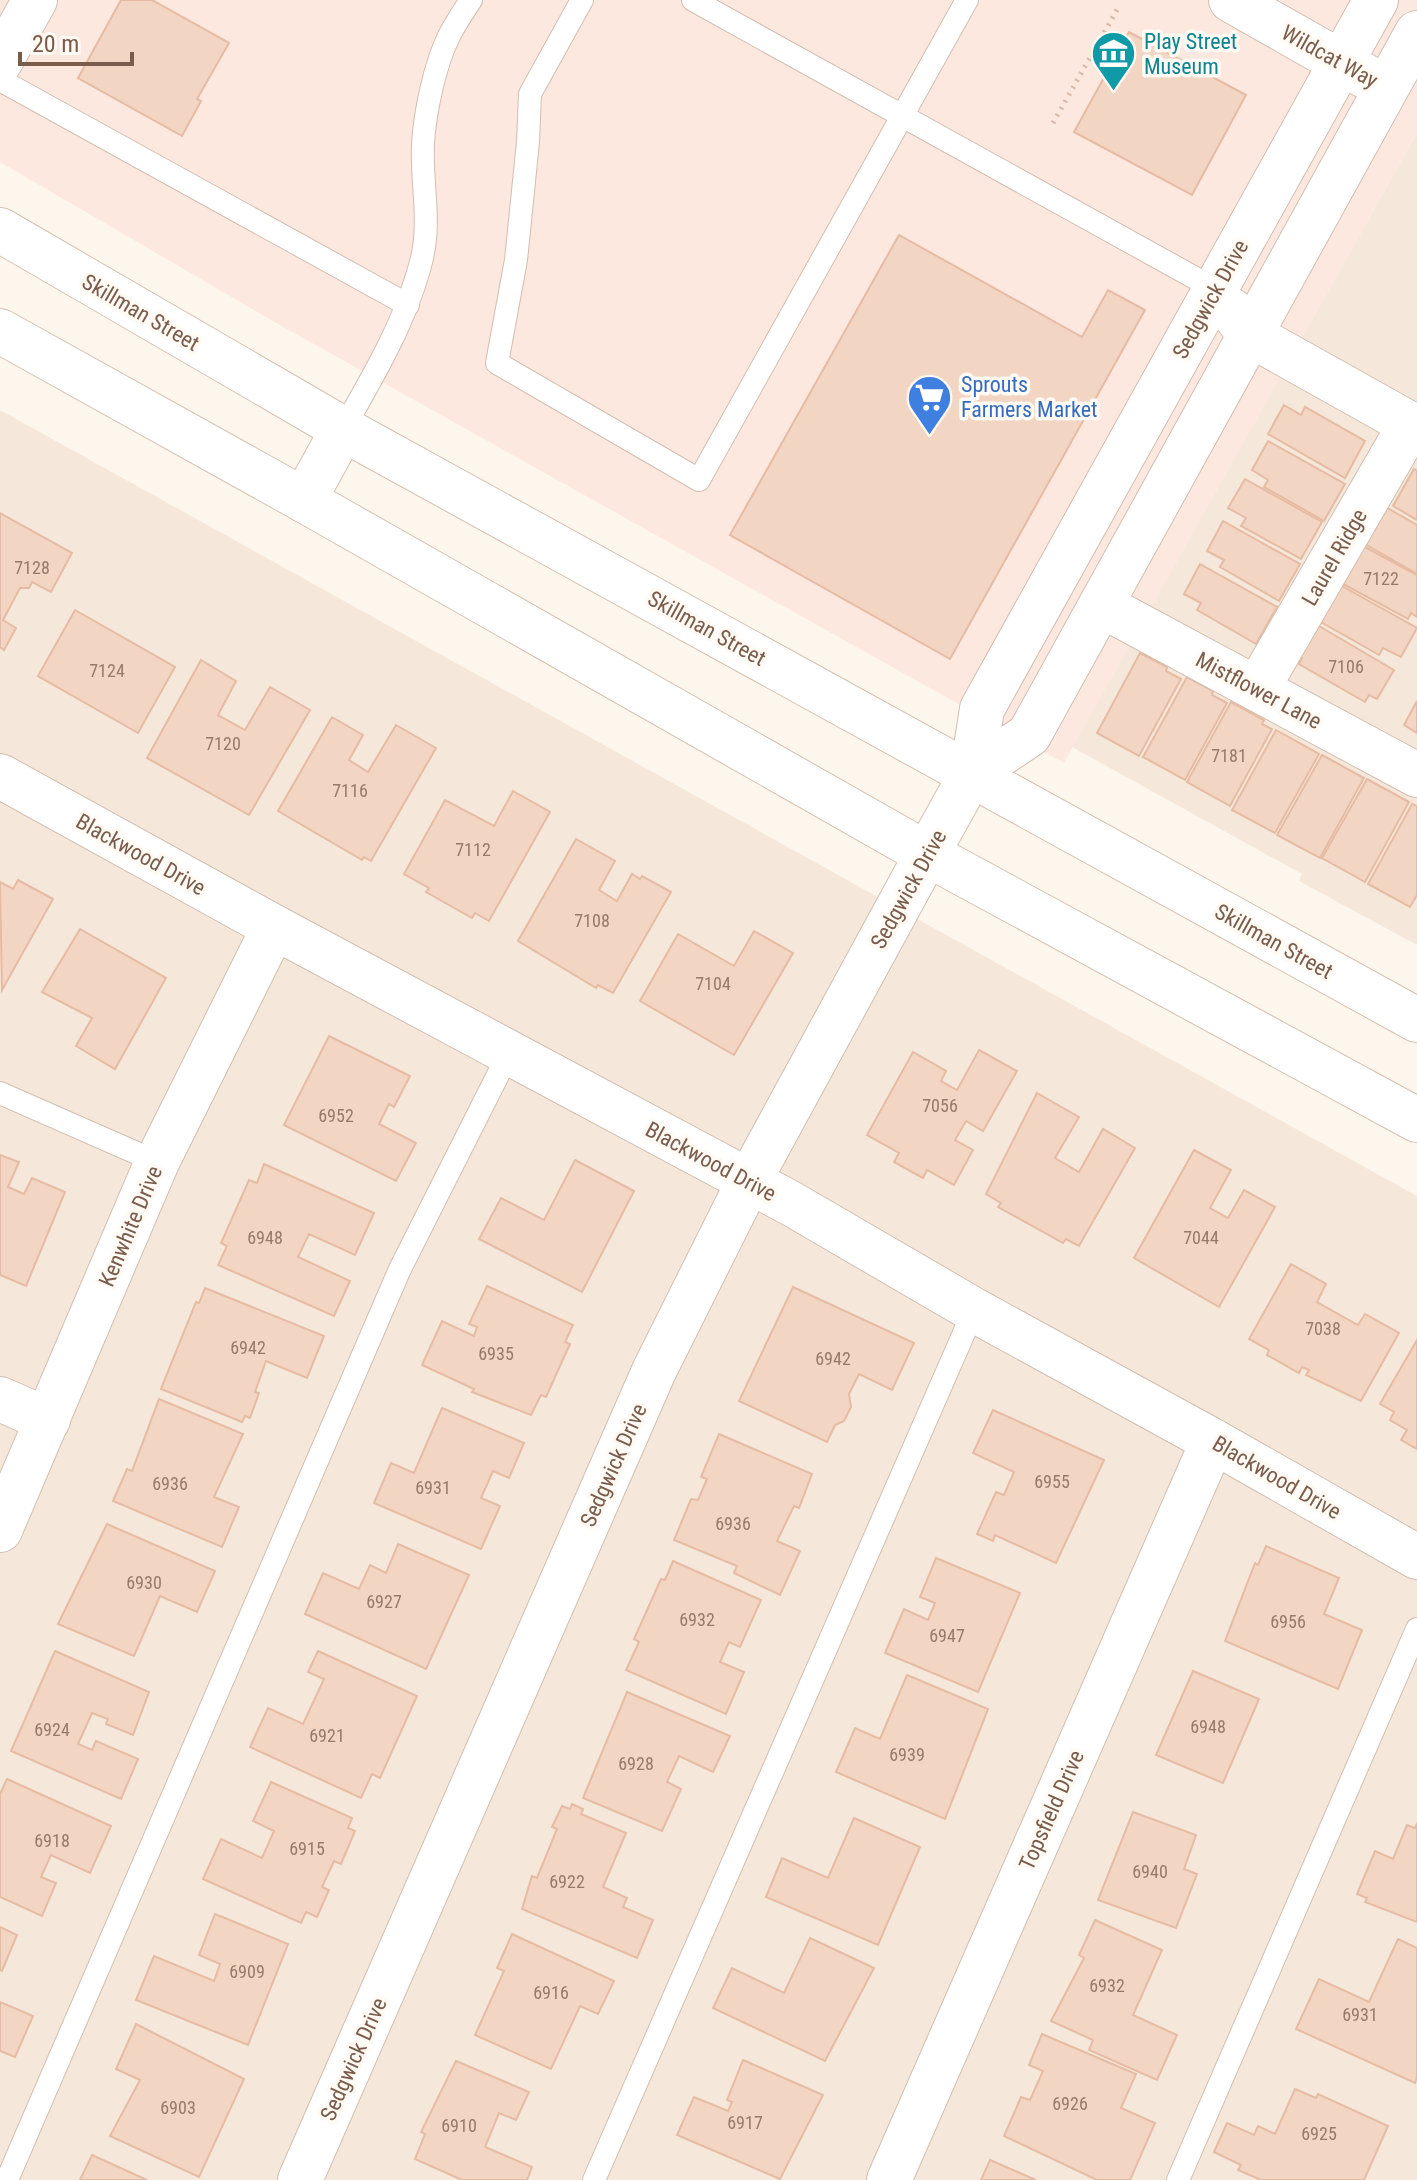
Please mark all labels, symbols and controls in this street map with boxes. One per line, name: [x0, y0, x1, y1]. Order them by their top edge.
scale bar: [20, 16, 132, 66]
street label: Wildcat Way: [1277, 20, 1382, 93]
place label: Play Street Museum: [1144, 29, 1237, 79]
text: 20 m: [32, 30, 79, 58]
museum icon: Play Street Museum: [1089, 30, 1137, 93]
street label: Sedgwick Drive: [1168, 236, 1253, 363]
street label: Skillman Street: [78, 269, 204, 356]
place label: Sprouts Farmers Market: [961, 372, 1098, 422]
supermarket icon: Sprouts Farmers Market: [906, 373, 954, 436]
street label: Laurel Ridge: [1297, 505, 1372, 610]
house number: 7128: [14, 557, 50, 578]
house number: 7122: [1363, 568, 1399, 589]
street label: Skillman Street: [643, 586, 770, 671]
street label: Mistflower Lane: [1192, 647, 1326, 734]
house number: 7106: [1328, 656, 1364, 677]
house number: 7124: [89, 660, 125, 681]
house number: 7120: [205, 733, 241, 754]
house number: 7181: [1211, 745, 1247, 766]
house number: 7116: [332, 780, 368, 801]
street label: Blackwood Drive: [72, 809, 210, 900]
street label: Sedgwick Drive: [866, 826, 951, 953]
house number: 7112: [455, 839, 491, 860]
street label: Skillman Street: [1210, 899, 1337, 984]
house number: 7108: [574, 910, 610, 931]
house number: 7104: [695, 973, 731, 994]
house number: 7056: [922, 1095, 958, 1116]
house number: 6952: [318, 1105, 354, 1126]
street label: Blackwood Drive: [641, 1117, 780, 1206]
street label: Kenwhite Drive: [94, 1162, 167, 1290]
house number: 6948: [247, 1227, 283, 1248]
house number: 7044: [1183, 1227, 1219, 1248]
house number: 7038: [1305, 1318, 1341, 1339]
house number: 6942: [230, 1337, 266, 1358]
house number: 6935: [478, 1343, 514, 1364]
house number: 6942: [815, 1348, 851, 1369]
street label: Sedgwick Drive: [575, 1400, 652, 1531]
street label: Blackwood Drive: [1208, 1431, 1345, 1524]
house number: 6955: [1034, 1471, 1070, 1492]
house number: 6936: [152, 1473, 188, 1494]
house number: 6931: [415, 1477, 451, 1498]
house number: 6936: [715, 1513, 751, 1534]
house number: 6930: [126, 1572, 162, 1593]
house number: 6927: [366, 1591, 402, 1612]
house number: 6932: [679, 1609, 715, 1630]
house number: 6956: [1270, 1611, 1306, 1632]
house number: 6947: [929, 1625, 965, 1646]
house number: 6948: [1190, 1716, 1226, 1737]
house number: 6924: [34, 1719, 70, 1740]
house number: 6921: [309, 1725, 345, 1746]
house number: 6939: [889, 1744, 925, 1765]
street label: Topsfield Drive: [1014, 1747, 1089, 1874]
house number: 6928: [618, 1753, 654, 1774]
house number: 6918: [34, 1830, 70, 1851]
house number: 6915: [289, 1838, 325, 1859]
house number: 6940: [1132, 1861, 1168, 1882]
house number: 6922: [549, 1871, 585, 1892]
house number: 6909: [229, 1961, 265, 1982]
house number: 6932: [1089, 1975, 1125, 1996]
house number: 6916: [533, 1982, 569, 2003]
street label: Sedgwick Drive: [315, 1994, 392, 2125]
house number: 6931: [1342, 2004, 1378, 2025]
house number: 6926: [1052, 2093, 1088, 2114]
house number: 6903: [160, 2097, 196, 2118]
house number: 6917: [727, 2112, 763, 2133]
house number: 6910: [441, 2115, 477, 2136]
house number: 6925: [1301, 2123, 1337, 2144]

